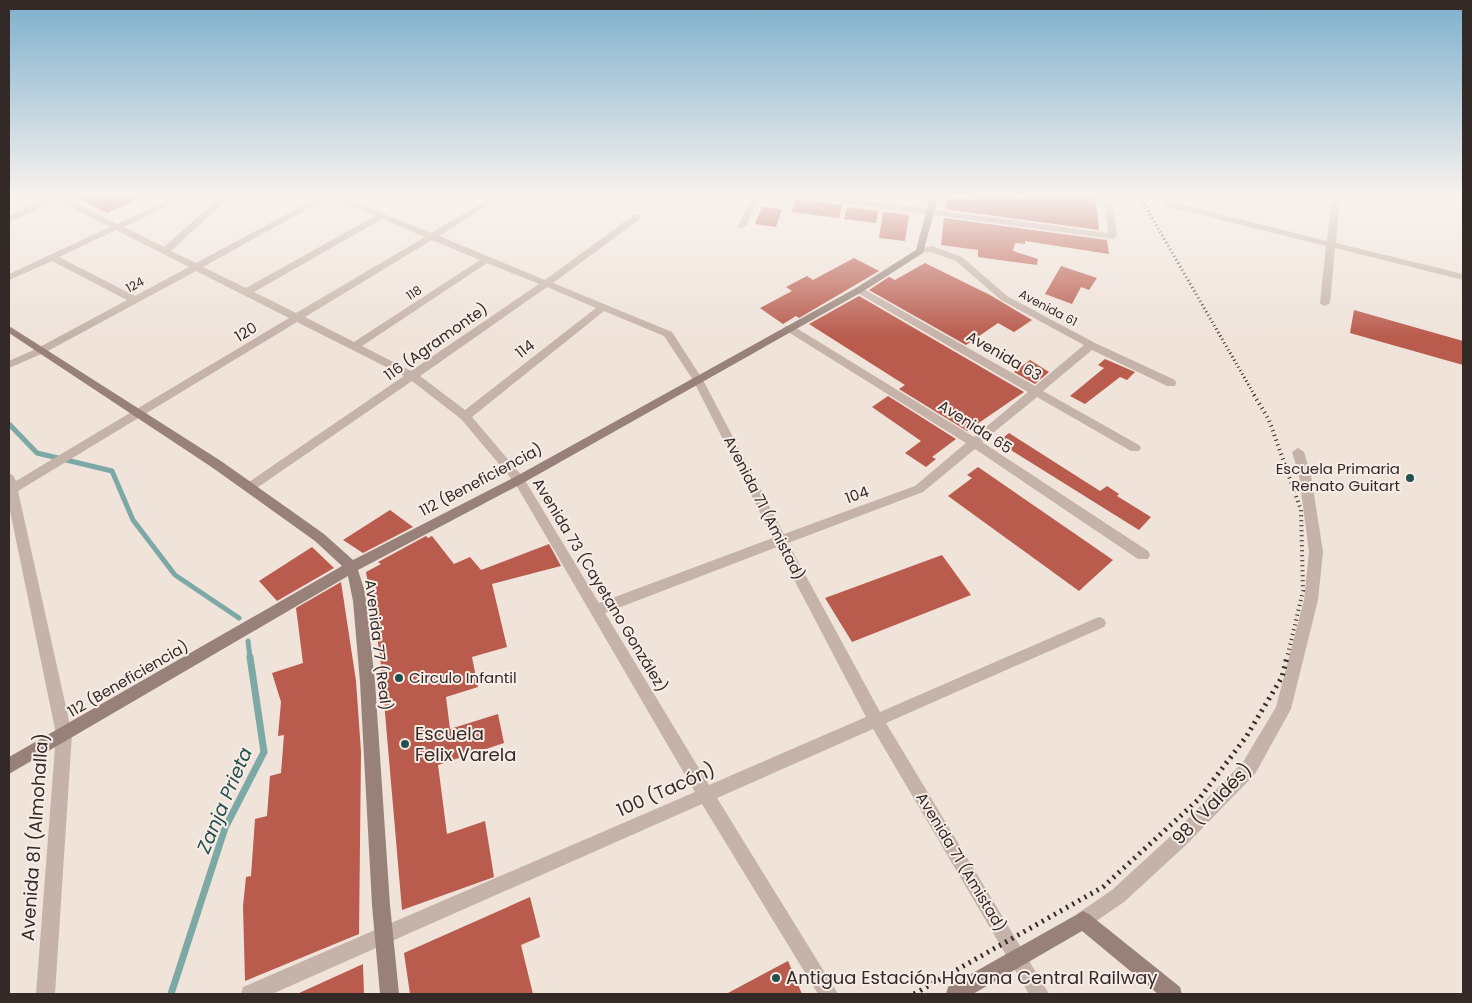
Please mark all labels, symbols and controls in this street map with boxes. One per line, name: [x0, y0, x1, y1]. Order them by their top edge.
street label: 124: [123, 273, 147, 296]
street label: 118: [403, 281, 425, 304]
street label: Avenida 61: [1016, 285, 1080, 330]
street label: 116 (Agramonte): [380, 298, 492, 385]
street label: 120: [231, 317, 261, 346]
street label: Avenida 63: [963, 326, 1046, 386]
street label: 114: [511, 334, 539, 363]
street label: Avenida 65: [934, 395, 1016, 458]
street label: Avenida 71 (Amistad): [719, 432, 810, 583]
street label: 112 (Beneficiencia): [416, 438, 546, 521]
place label: Escuela Primaria Renato Guitart: [1276, 458, 1400, 496]
marker: Escuela Primaria Renato Guitart: [1404, 472, 1416, 484]
street label: Avenida 73 (Cayetano González): [528, 474, 673, 696]
street label: 104: [842, 481, 872, 508]
street label: Avenida 77 (Real): [360, 578, 397, 712]
street label: 112 (Beneficiencia): [63, 635, 192, 722]
place label: Circulo Infantil: [409, 667, 517, 688]
marker: Circulo Infantil: [393, 672, 405, 684]
place label: Escuela Felix Varela: [415, 721, 516, 767]
street label: Avenida 81 (Almohalla): [15, 732, 54, 942]
marker: Escuela Felix Varela: [399, 738, 411, 750]
water label: Zanja Prieta: [190, 743, 259, 858]
street label: 100 (Tacón): [613, 757, 719, 822]
street label: 98 (Valdés): [1166, 757, 1257, 850]
street label: Avenida 71 (Amistad): [912, 788, 1011, 935]
place label: Antigua Estación Havana Central Railway: [786, 965, 1158, 990]
marker: Antigua Estación Havana Central Railway: [770, 972, 782, 984]

